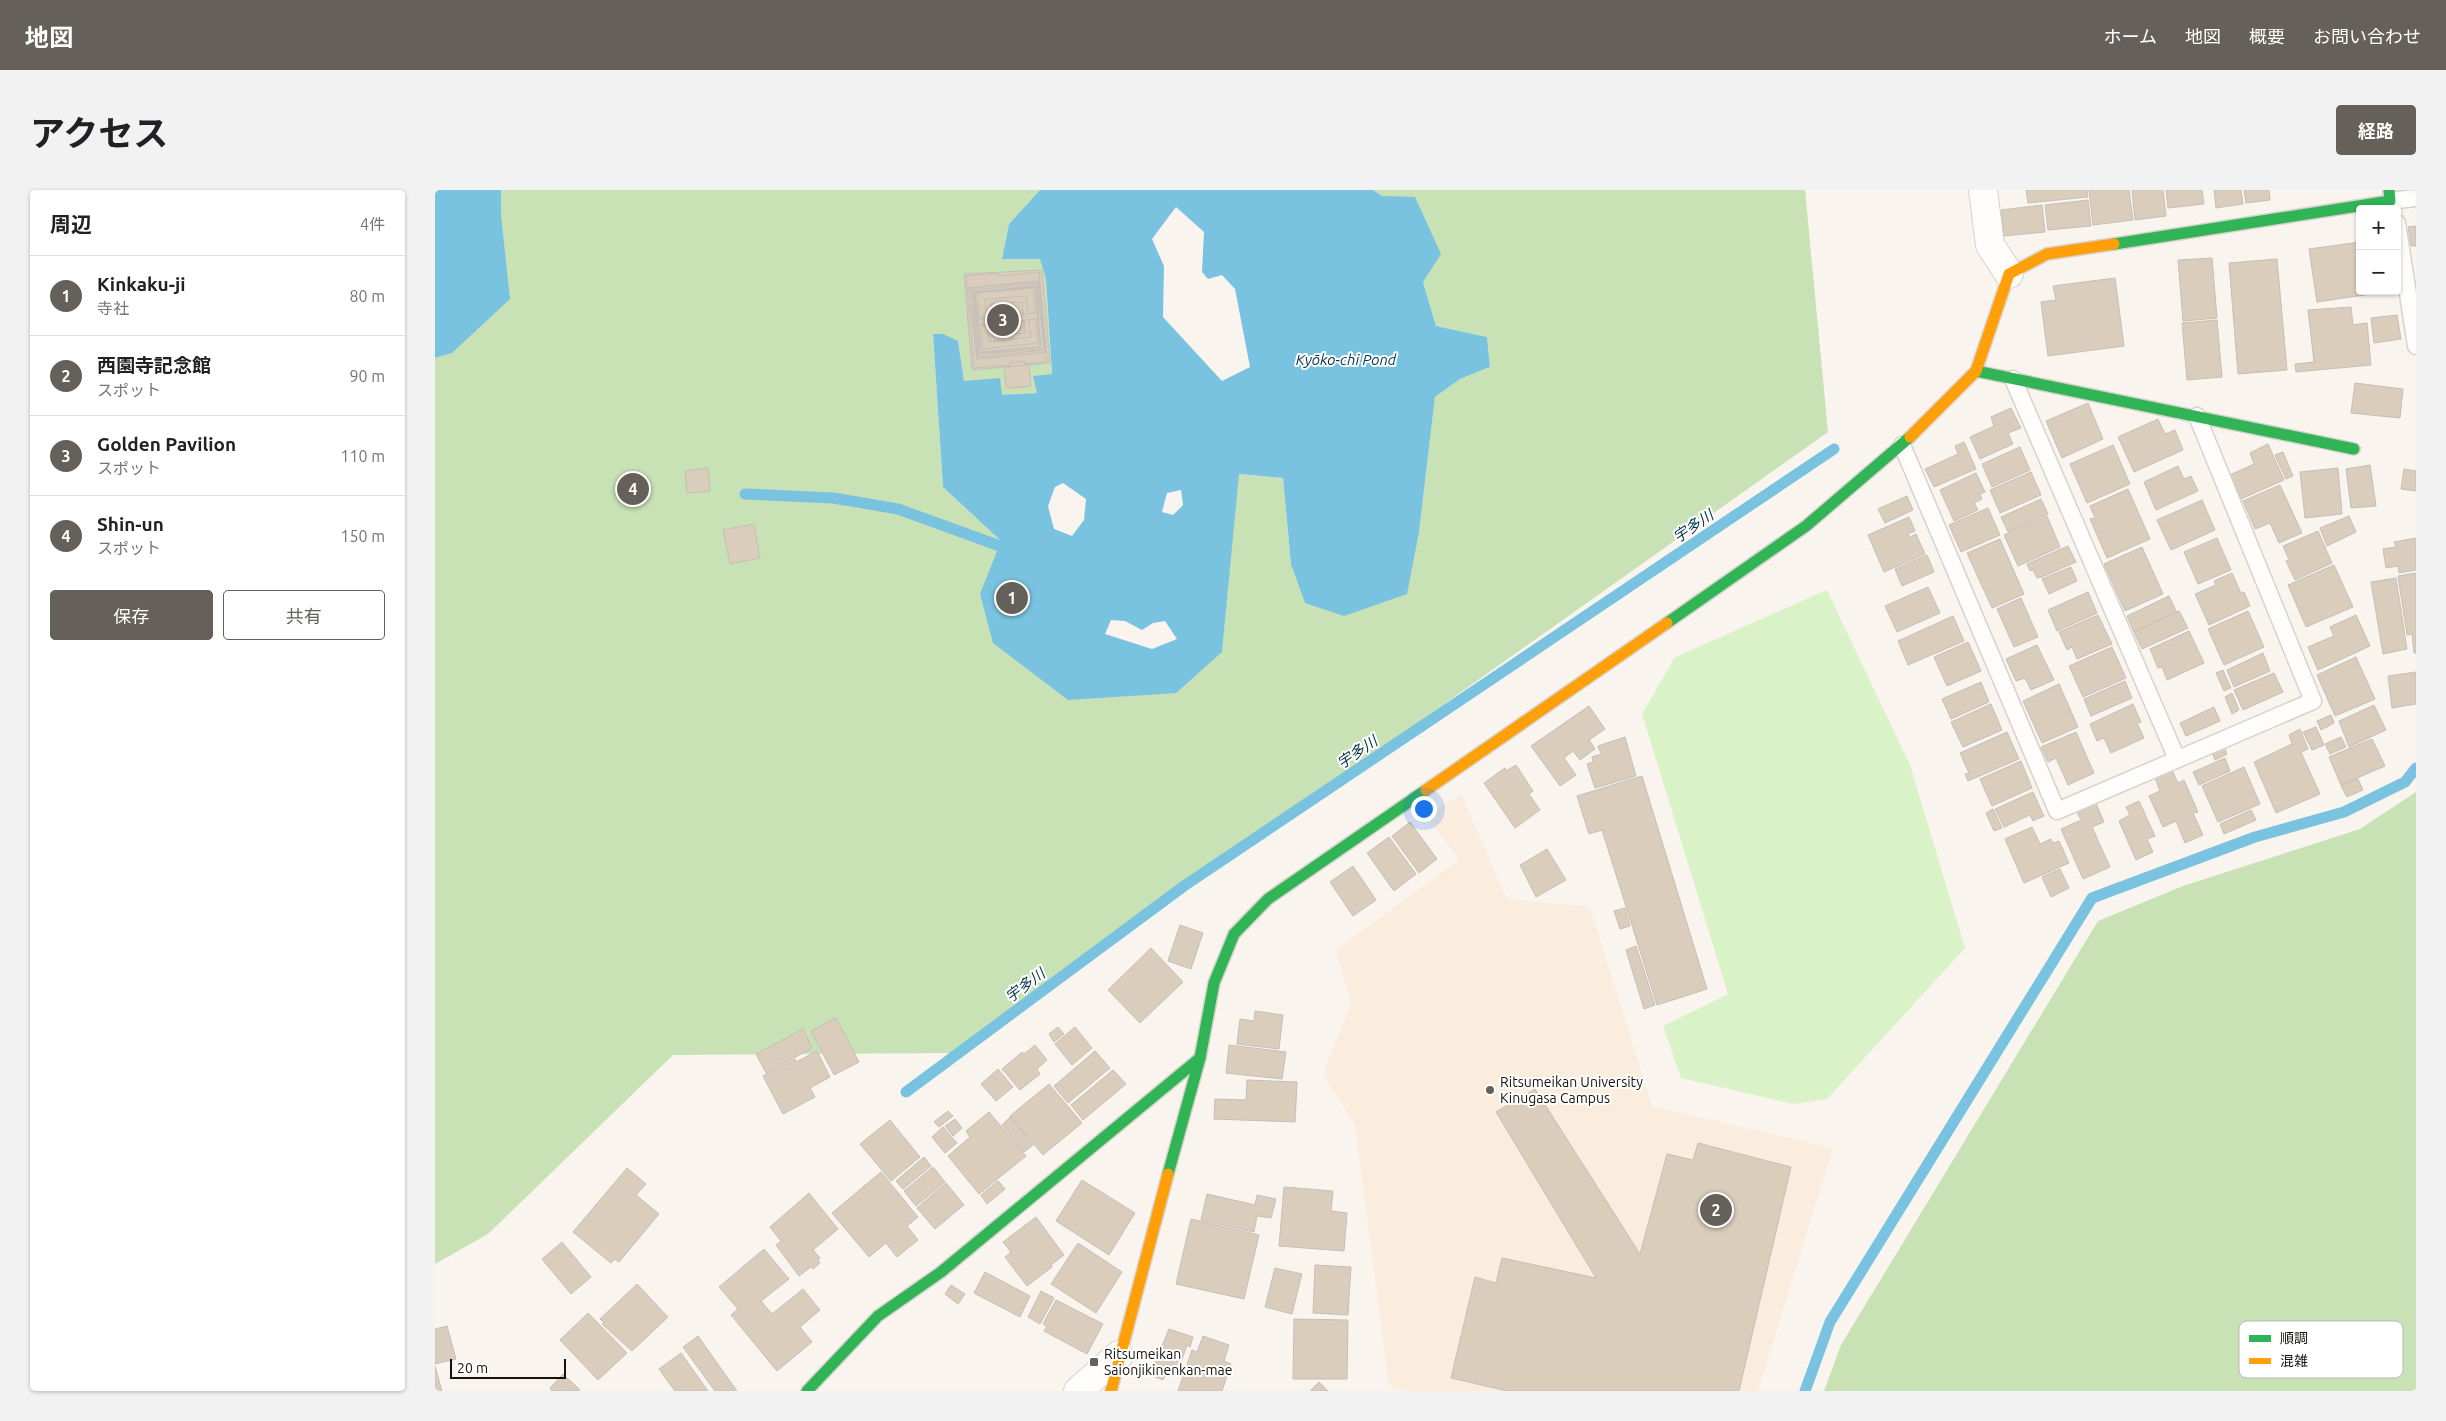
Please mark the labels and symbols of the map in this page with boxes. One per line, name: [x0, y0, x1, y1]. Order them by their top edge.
pin: 3: [987, 301, 1019, 339]
water label: Kyōko-chi Pond: [1296, 351, 1397, 368]
pin: 4: [617, 470, 649, 508]
water label: 宇多川: [1670, 505, 1718, 546]
pin: 1: [996, 579, 1028, 617]
water label: 宇多川: [1334, 731, 1382, 772]
your location: [1411, 796, 1437, 822]
water label: 宇多川: [1002, 963, 1050, 1005]
place label: Ritsumeikan University Kinugasa Campus: [1500, 1074, 1643, 1106]
marker: Ritsumeikan University Kinugasa Campus: [1484, 1084, 1496, 1096]
pin: 2: [1700, 1191, 1732, 1229]
legend: [2239, 1321, 2403, 1378]
text: 順調: [2280, 1330, 2308, 1346]
place label: Ritsumeikan Saionjikinenkan-mae: [1104, 1346, 1232, 1378]
text: 混雑: [2280, 1353, 2308, 1369]
scale bar: [450, 1356, 566, 1379]
marker: Ritsumeikan Saionjikinenkan-mae: [1088, 1356, 1100, 1368]

